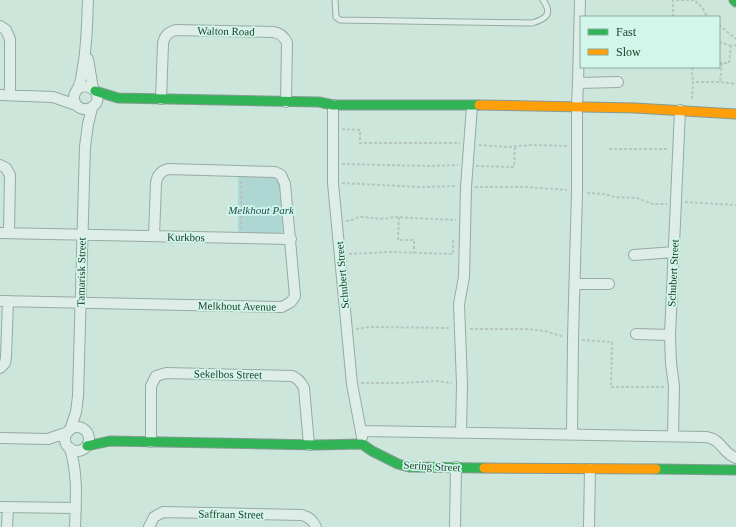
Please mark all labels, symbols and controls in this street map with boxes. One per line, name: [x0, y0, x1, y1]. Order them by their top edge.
legend: [580, 16, 720, 68]
street label: Walton Road: [197, 24, 255, 38]
text: Fast: [616, 25, 637, 39]
text: Slow: [616, 45, 641, 59]
park label: Melkhout Park: [227, 204, 295, 216]
street label: Kurkbos: [167, 231, 205, 243]
street label: Tamarisk Street: [74, 237, 88, 307]
street label: Schubert Street: [665, 239, 681, 307]
street label: Schubert Street: [333, 241, 351, 309]
street label: Melkhout Avenue: [198, 299, 276, 313]
street label: Sekelbos Street: [194, 367, 262, 381]
street label: Sering Street: [403, 459, 461, 473]
street label: Saffraan Street: [198, 507, 264, 521]

